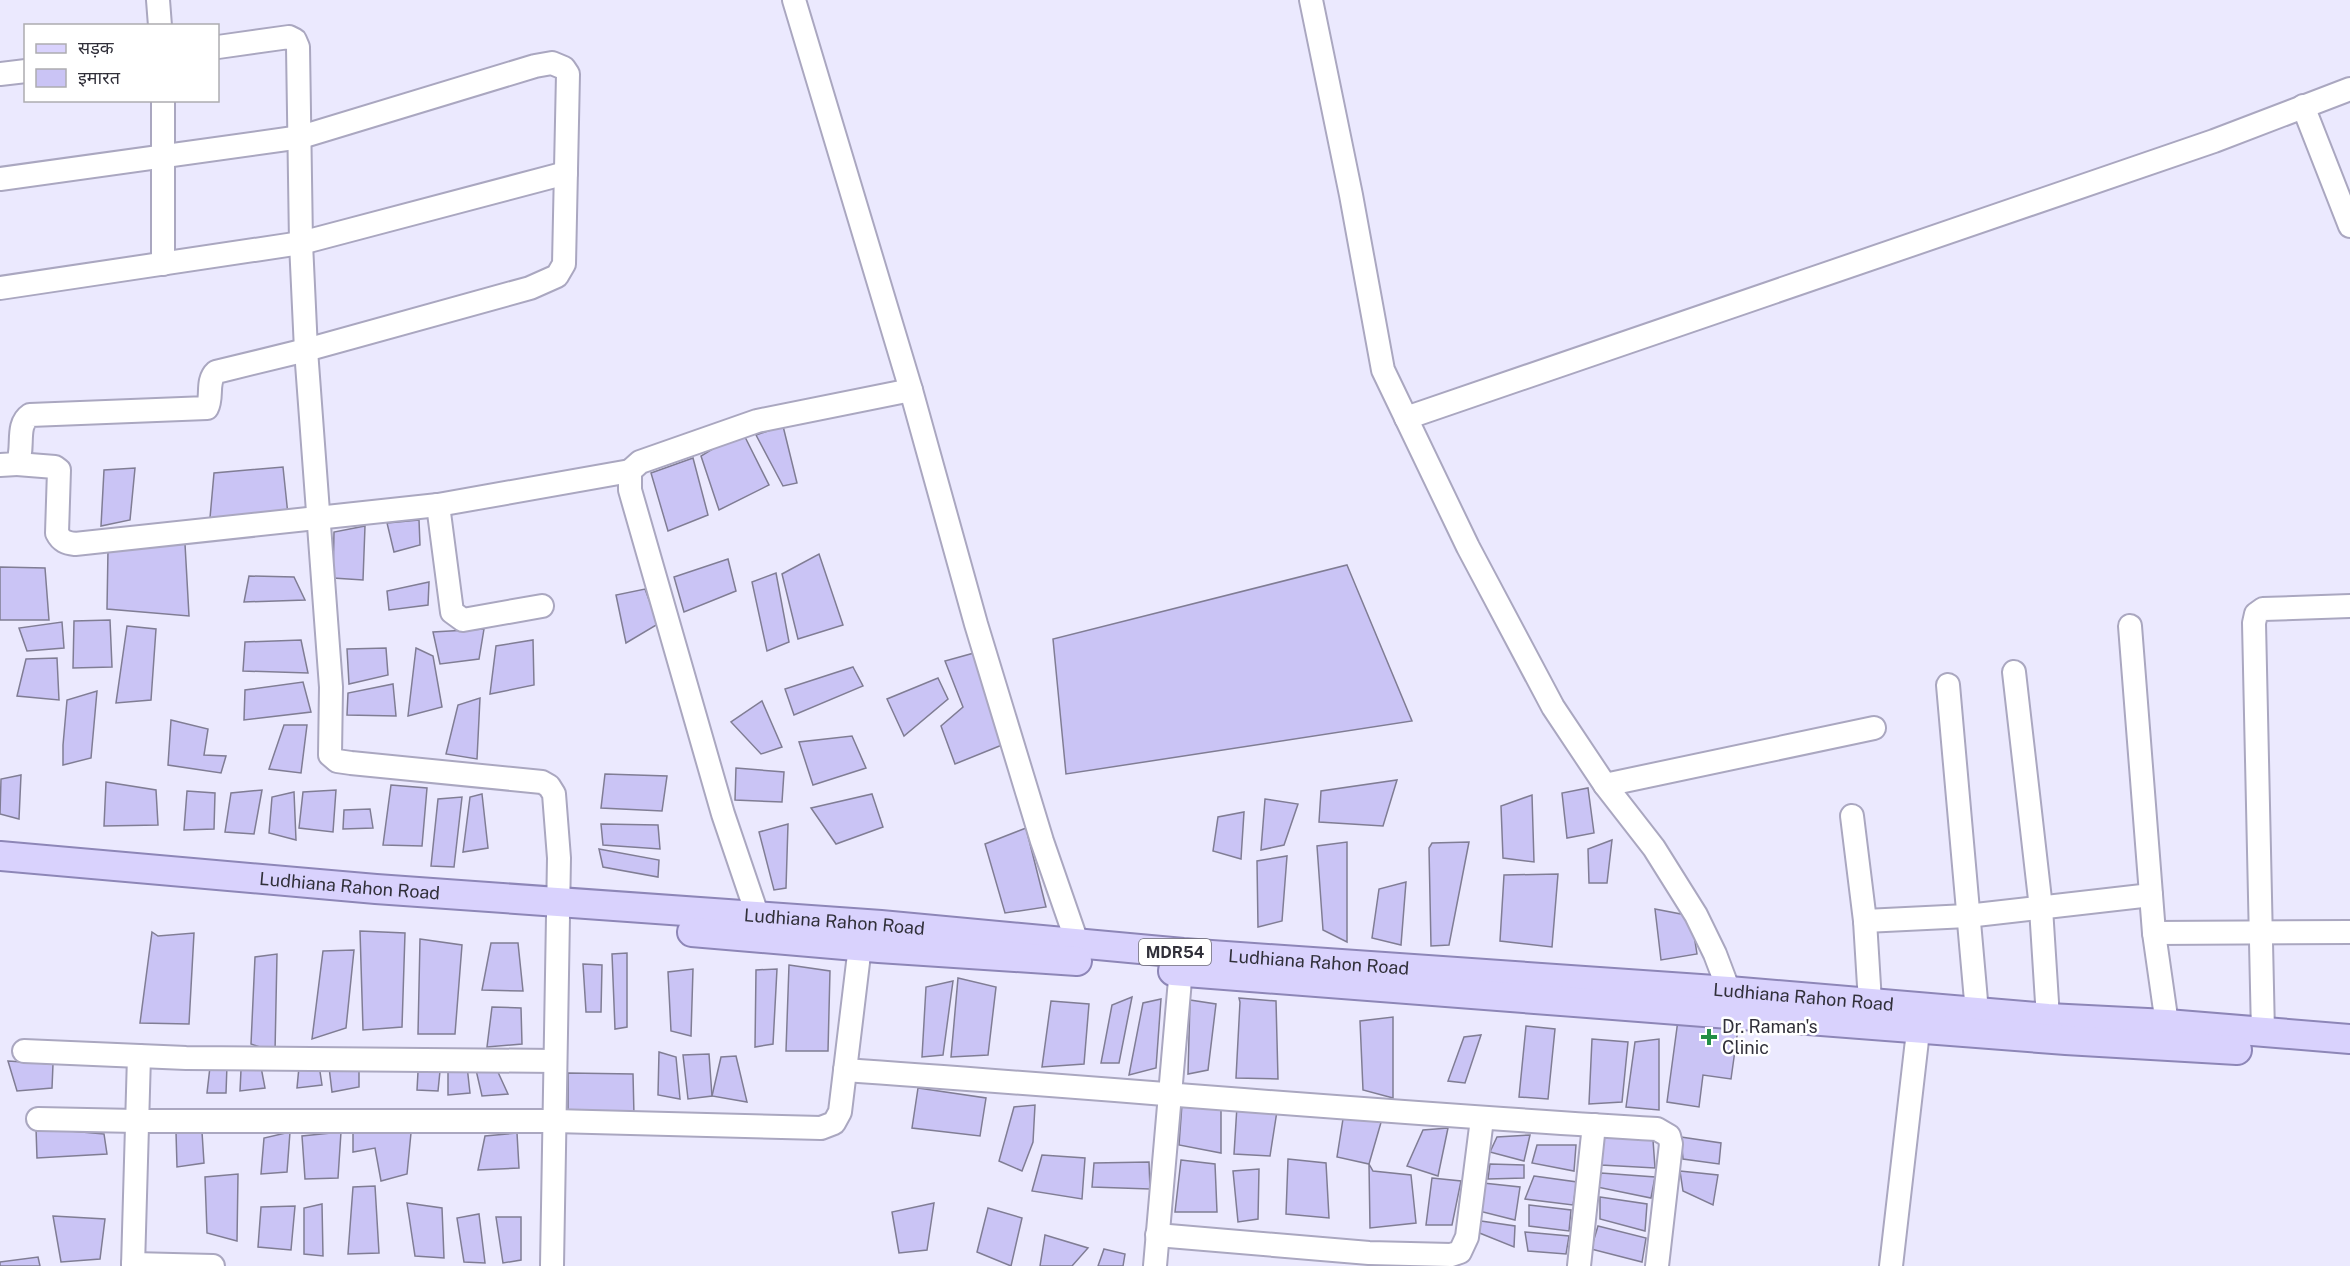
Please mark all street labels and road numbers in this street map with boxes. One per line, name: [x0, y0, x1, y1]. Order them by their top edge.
street label: Ludhiana Rahon Road: [258, 868, 441, 904]
street label: Ludhiana Rahon Road: [743, 904, 926, 939]
road number: MDR54: [1139, 939, 1211, 965]
street label: Ludhiana Rahon Road: [1228, 945, 1410, 979]
street label: Ludhiana Rahon Road: [1712, 979, 1895, 1015]

